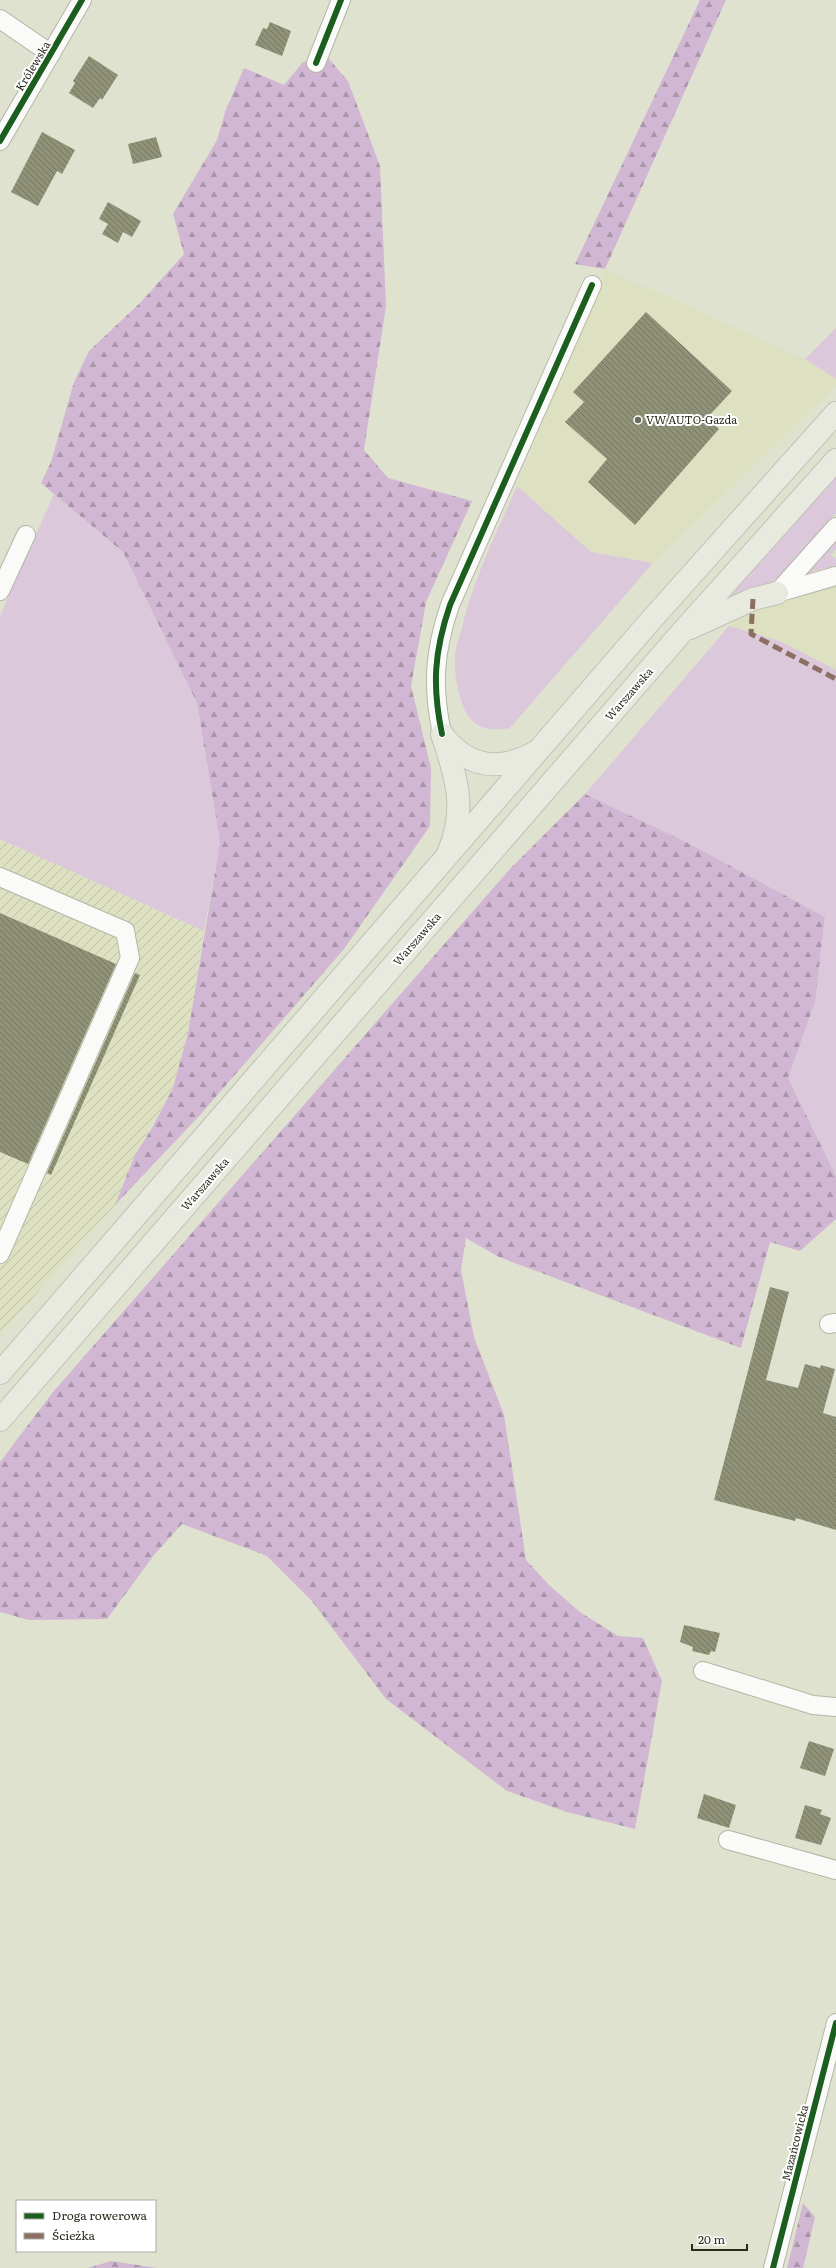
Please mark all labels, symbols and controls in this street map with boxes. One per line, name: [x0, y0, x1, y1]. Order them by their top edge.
street label: Królewska: [11, 37, 53, 94]
place label: VW AUTO-Gazda: [646, 411, 737, 427]
marker: VW AUTO-Gazda: [633, 415, 643, 425]
street label: Warszawska: [601, 663, 656, 723]
street label: Warszawska: [389, 908, 444, 968]
street label: Warszawska: [177, 1153, 232, 1213]
street label: Mazańcowicka: [777, 2103, 811, 2183]
legend: [16, 2200, 156, 2252]
text: Droga rowerowa: [52, 2206, 148, 2224]
text: Ścieżka: [52, 2226, 95, 2244]
scale bar: [692, 2226, 747, 2252]
text: 20 m: [698, 2230, 725, 2248]

